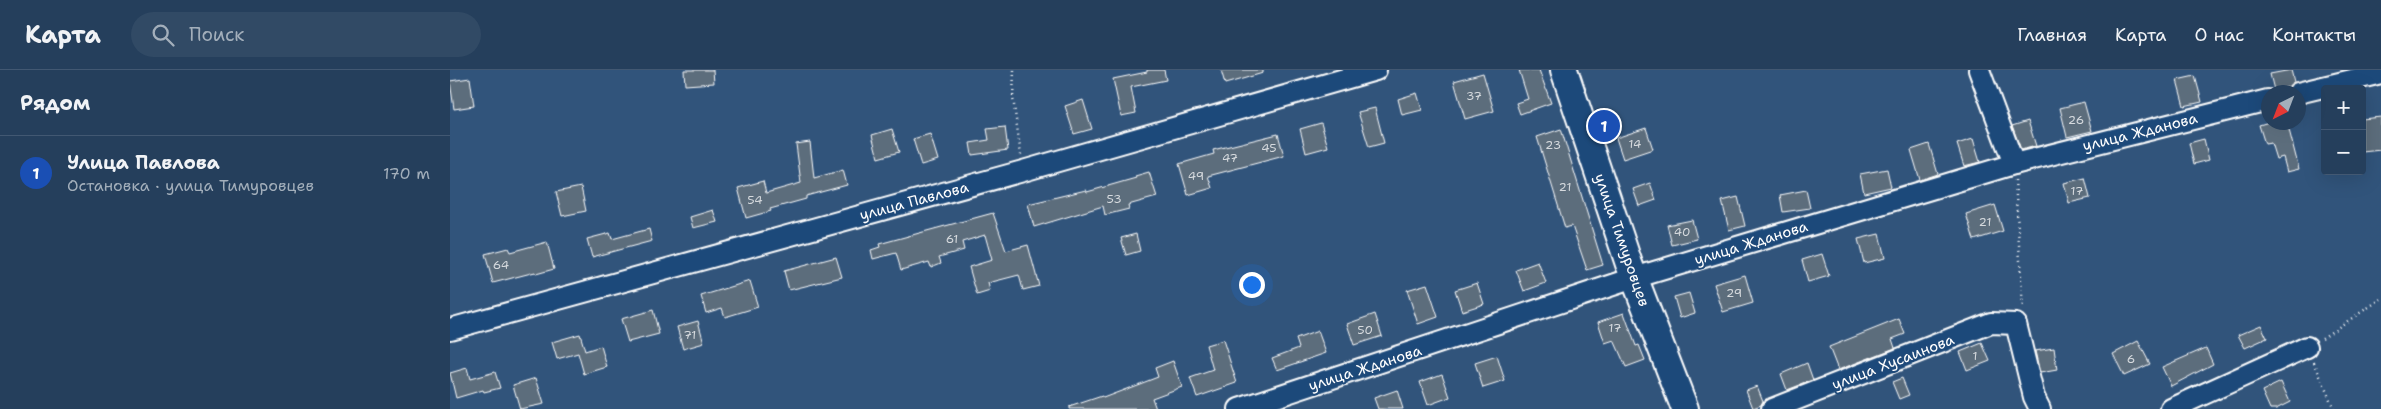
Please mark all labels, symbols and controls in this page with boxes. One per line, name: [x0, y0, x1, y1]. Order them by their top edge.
search box: [131, 12, 481, 57]
text: Карта: [25, 19, 101, 51]
icon: search: [149, 21, 177, 49]
text: Поиск: [189, 22, 244, 47]
text: Главная: [2017, 23, 2087, 47]
text: Карта: [2115, 23, 2167, 47]
text: О нас: [2195, 23, 2244, 47]
text: Контакты: [2272, 23, 2356, 47]
north arrow: [2261, 85, 2306, 130]
map controls: [2321, 85, 2366, 175]
button: +: [2321, 85, 2366, 130]
house number: 37: [1466, 88, 1482, 104]
text: Рядом: [20, 89, 90, 117]
pin: 1: [1588, 107, 1620, 145]
street label: улица Жданова: [2080, 108, 2200, 156]
house number: 26: [2068, 112, 2084, 128]
button: −: [2321, 130, 2366, 175]
house number: 14: [1629, 136, 1641, 152]
house number: 23: [1545, 137, 1561, 153]
house number: 45: [1261, 140, 1277, 156]
text: Улица Павлова: [67, 150, 220, 175]
house number: 47: [1222, 150, 1238, 166]
text: 1: [32, 163, 40, 184]
text: 170 m: [383, 163, 430, 184]
house number: 49: [1188, 168, 1204, 184]
street label: улица Тимуровцев: [1590, 171, 1654, 309]
text: Остановка · улица Тимуровцев: [67, 175, 314, 196]
street label: улица Павлова: [857, 177, 971, 225]
house number: 21: [1559, 179, 1571, 195]
house number: 17: [2071, 183, 2083, 199]
house number: 53: [1106, 191, 1122, 207]
house number: 54: [747, 192, 763, 208]
house number: 21: [1979, 214, 1991, 230]
street label: улица Жданова: [1692, 216, 1811, 270]
house number: 40: [1674, 224, 1690, 240]
house number: 61: [946, 231, 958, 247]
house number: 64: [493, 257, 509, 273]
your location: [1239, 272, 1265, 298]
house number: 29: [1726, 285, 1742, 301]
house number: 17: [1609, 320, 1621, 336]
house number: 50: [1357, 322, 1373, 338]
house number: 71: [684, 327, 696, 343]
street label: улица Хусаинова: [1829, 329, 1958, 395]
street label: улица Жданова: [1306, 340, 1425, 396]
house number: 1: [1972, 348, 1978, 364]
house number: 6: [2127, 351, 2135, 367]

